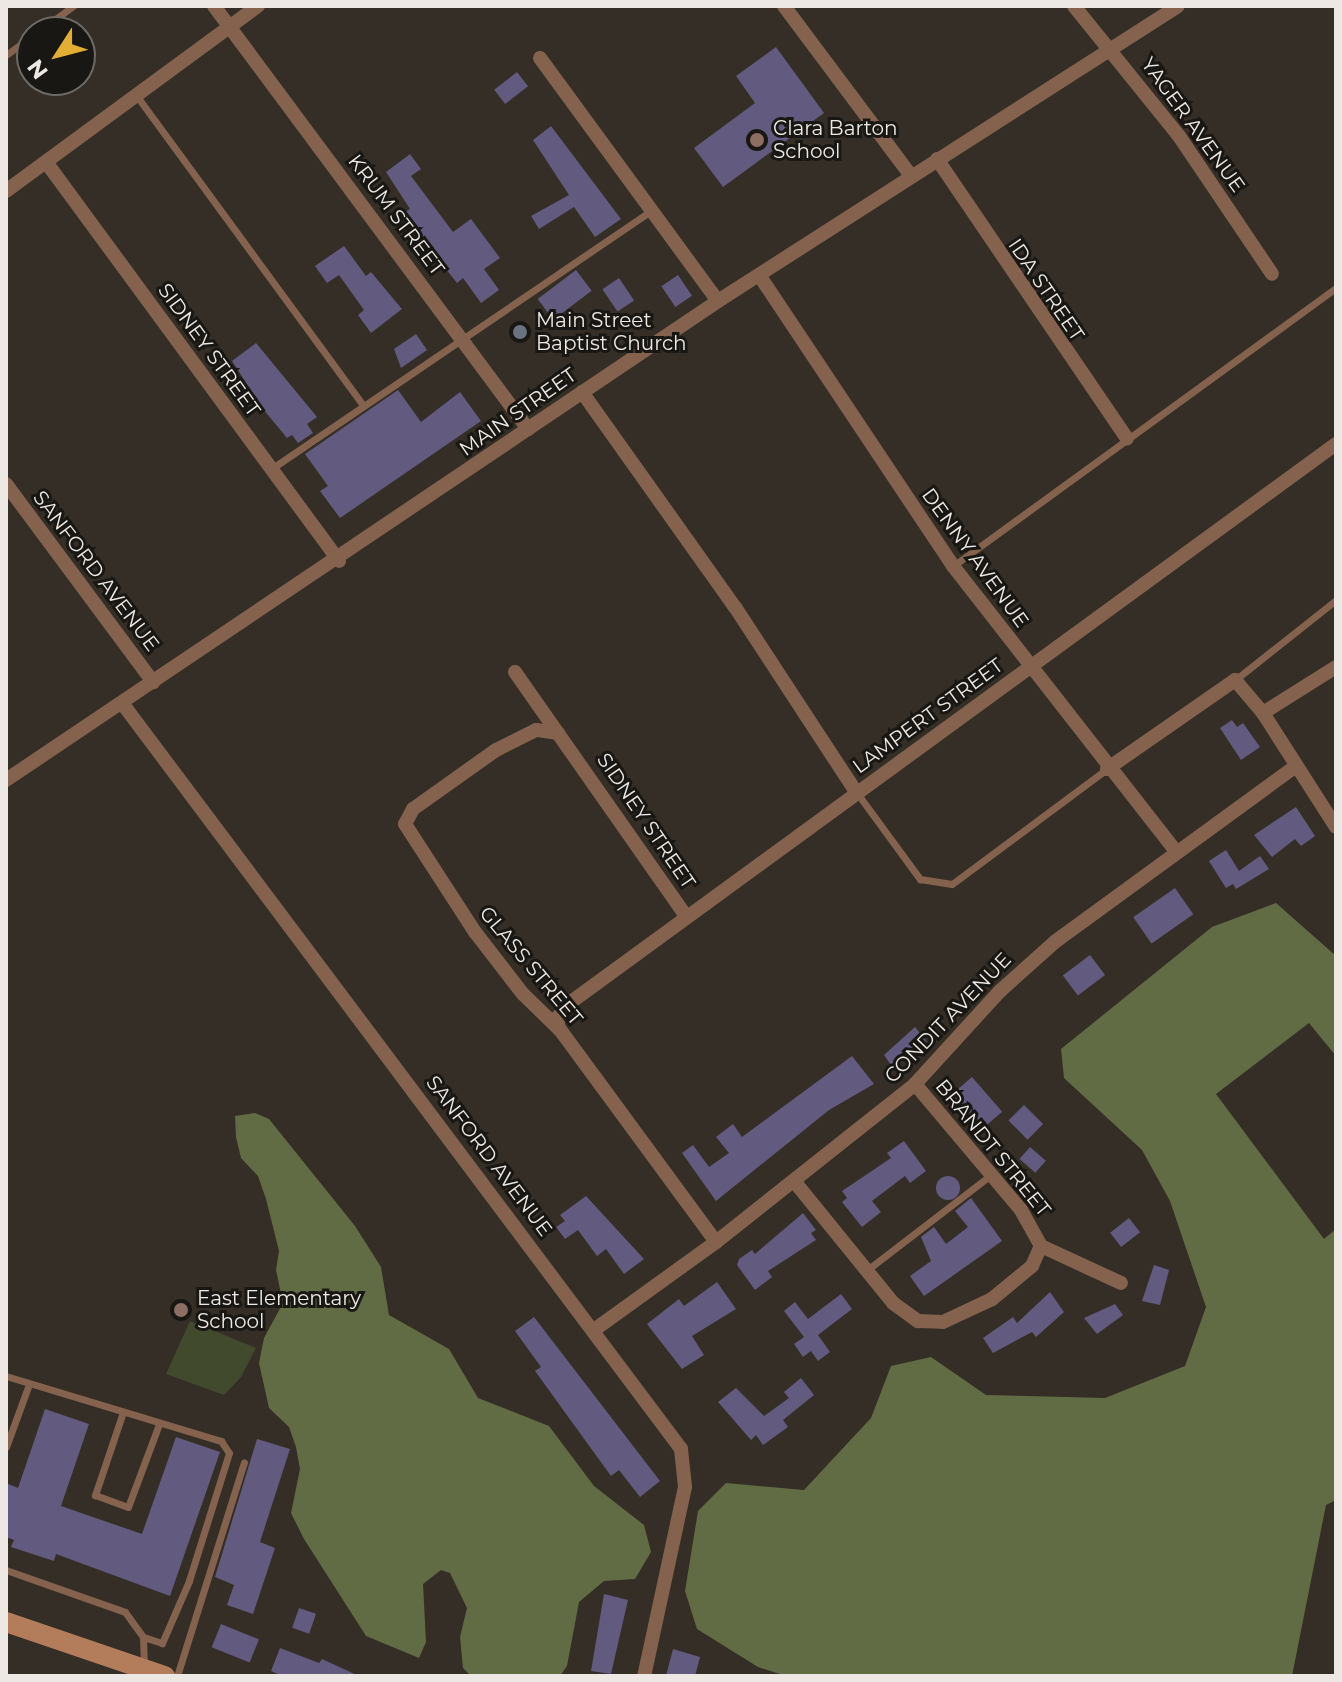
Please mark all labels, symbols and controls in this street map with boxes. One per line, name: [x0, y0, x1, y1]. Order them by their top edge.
north arrow: [16, 16, 96, 96]
street label: YAGER AVENUE: [1136, 53, 1250, 197]
text: N: [22, 54, 54, 84]
place label: Clara Barton School: [773, 116, 898, 163]
marker: Clara Barton School: [748, 131, 766, 149]
street label: KRUM STREET: [343, 150, 449, 280]
street label: IDA STREET: [1003, 234, 1089, 346]
street label: SIDNEY STREET: [153, 279, 265, 421]
place label: Main Street Baptist Church: [536, 308, 687, 355]
marker: Main Street Baptist Church: [511, 323, 529, 341]
street label: MAIN STREET: [455, 363, 581, 461]
street label: DENNY AVENUE: [916, 484, 1034, 632]
street label: SANFORD AVENUE: [28, 486, 164, 656]
street label: LAMPERT STREET: [848, 653, 1008, 779]
street label: SIDNEY STREET: [592, 749, 700, 893]
street label: GLASS STREET: [474, 902, 588, 1030]
street label: CONDIT AVENUE: [880, 948, 1016, 1088]
street label: SANFORD AVENUE: [421, 1071, 557, 1241]
street label: BRANDT STREET: [930, 1075, 1056, 1221]
place label: East Elementary School: [197, 1286, 361, 1333]
marker: East Elementary School: [172, 1301, 190, 1319]

